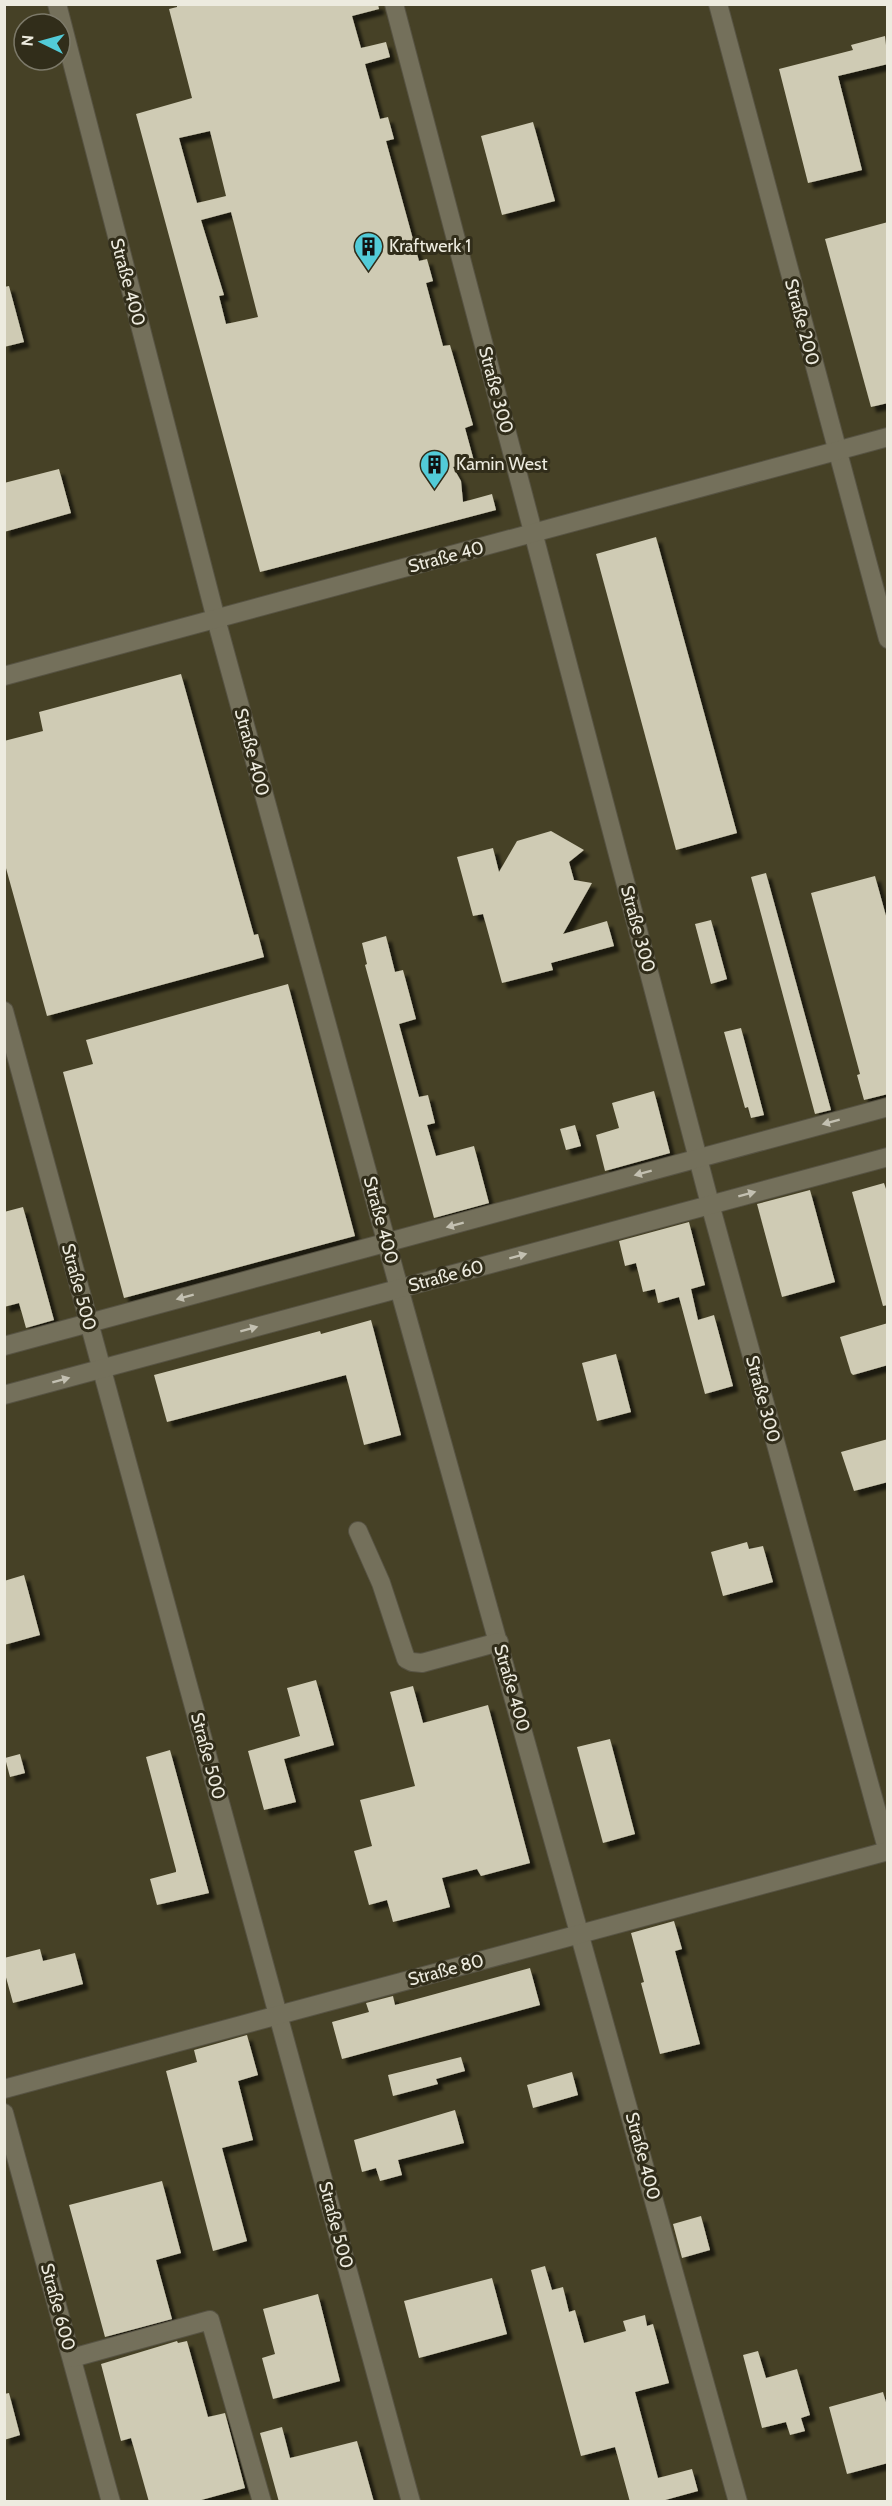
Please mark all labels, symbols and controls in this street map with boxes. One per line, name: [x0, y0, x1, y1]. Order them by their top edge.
north arrow: [12, 12, 72, 72]
text: N: [18, 34, 38, 47]
building icon: Kraftwerk 1: [352, 230, 384, 272]
place label: Kraftwerk 1: [389, 235, 471, 257]
street label: Straße 400: [106, 236, 150, 328]
street label: Straße 200: [780, 276, 824, 368]
street label: Straße 300: [474, 344, 518, 436]
building icon: Kamin West: [419, 448, 451, 490]
place label: Kamin West: [456, 453, 548, 475]
street label: Straße 40: [406, 536, 486, 578]
street label: Straße 400: [230, 706, 274, 798]
street label: Straße 300: [616, 883, 660, 975]
one-way arrow: [822, 1118, 840, 1127]
one-way arrow: [634, 1169, 652, 1178]
street label: Straße 400: [359, 1174, 403, 1266]
one-way arrow: [738, 1189, 756, 1199]
one-way arrow: [446, 1220, 464, 1230]
street label: Straße 500: [57, 1241, 101, 1333]
one-way arrow: [510, 1251, 528, 1260]
street label: Straße 60: [406, 1255, 486, 1297]
one-way arrow: [176, 1293, 194, 1302]
one-way arrow: [240, 1324, 258, 1333]
street label: Straße 300: [741, 1353, 785, 1445]
one-way arrow: [52, 1375, 70, 1385]
street label: Straße 400: [489, 1642, 535, 1734]
street label: Straße 500: [186, 1710, 230, 1802]
street label: Straße 80: [406, 1949, 486, 1991]
street label: Straße 400: [621, 2110, 665, 2202]
street label: Straße 500: [314, 2179, 358, 2271]
street label: Straße 600: [36, 2261, 80, 2353]

